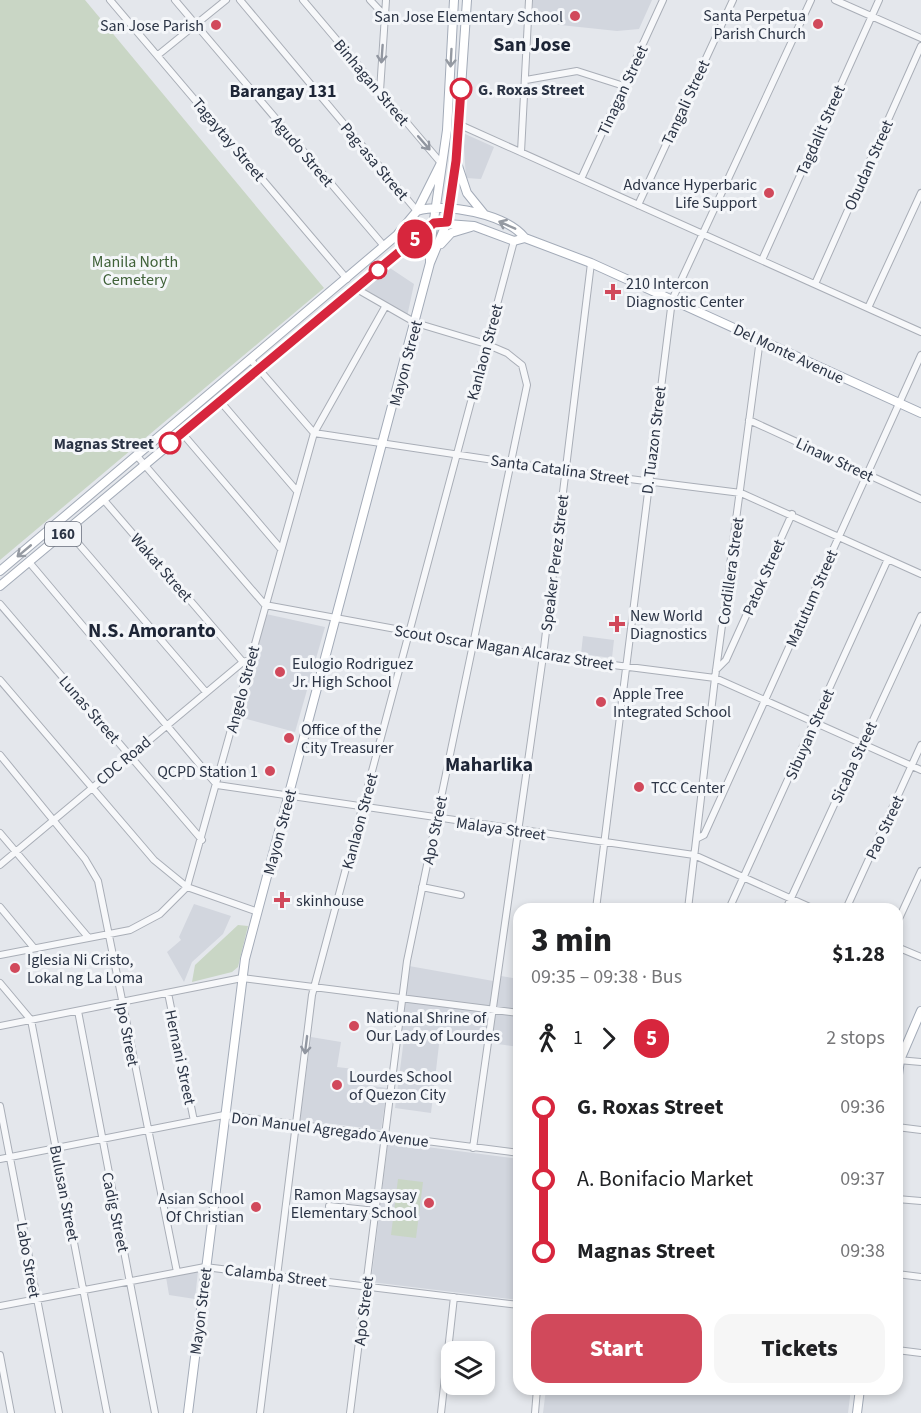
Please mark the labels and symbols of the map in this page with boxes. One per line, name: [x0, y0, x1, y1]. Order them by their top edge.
place label: Santa Perpetua Parish Church: [703, 5, 806, 45]
place label: San Jose Elementary School: [374, 6, 563, 28]
marker: San Jose Elementary School: [568, 9, 582, 23]
place label: San Jose Parish: [100, 15, 204, 37]
marker: Santa Perpetua Parish Church: [811, 17, 825, 31]
marker: San Jose Parish: [209, 18, 223, 32]
district label: San Jose: [493, 31, 571, 59]
street label: Binhagan Street: [328, 35, 414, 131]
street label: Tinagan Street: [592, 41, 654, 139]
one-way arrow: [376, 43, 387, 63]
one-way arrow: [445, 48, 456, 68]
street label: Tangali Street: [657, 56, 715, 148]
marker: G. Roxas Street: [450, 78, 472, 100]
district label: Barangay 131: [229, 79, 337, 104]
place label: G. Roxas Street: [478, 79, 584, 101]
street label: Tagdalit Street: [791, 81, 851, 179]
street label: Tagaytay Street: [187, 93, 270, 187]
street label: Agudo Street: [266, 112, 339, 192]
street label: Obudan Street: [839, 116, 899, 214]
street label: Pag-asa Street: [335, 118, 414, 206]
one-way arrow: [417, 135, 431, 150]
place label: Advance Hyperbaric Life Support: [624, 174, 758, 214]
marker: Advance Hyperbaric Life Support: [762, 186, 776, 200]
one-way arrow: [499, 219, 517, 230]
line badge: 5: [396, 220, 434, 258]
park label: Manila North Cemetery: [92, 251, 178, 291]
unlabelled marker: [369, 261, 387, 279]
place label: 210 Intercon Diagnostic Center: [626, 273, 744, 313]
marker: 210 Intercon Diagnostic Center: [604, 283, 622, 301]
street label: Kanlaon Street: [462, 301, 509, 403]
street label: Mayon Street: [384, 317, 428, 409]
street label: Del Monte Avenue: [730, 319, 848, 389]
street label: D. Tuazon Street: [636, 384, 672, 496]
marker: Magnas Street: [159, 432, 181, 454]
street label: Linaw Street: [792, 432, 878, 488]
place label: Magnas Street: [54, 433, 154, 455]
street label: Santa Catalina Street: [489, 449, 631, 491]
street label: Speaker Perez Street: [536, 493, 574, 633]
street label: Cordillera Street: [713, 515, 750, 626]
road number: 160: [45, 522, 81, 546]
street label: Wakat Street: [125, 528, 198, 607]
street label: Patok Street: [737, 535, 791, 619]
one-way arrow: [17, 544, 32, 558]
street label: Matutum Street: [781, 546, 843, 651]
place label: New World Diagnostics: [630, 605, 707, 645]
marker: New World Diagnostics: [608, 615, 626, 633]
district label: N.S. Amoranto: [88, 617, 216, 645]
street label: Scout Oscar Magan Alcaraz Street: [393, 620, 616, 676]
street label: Angelo Street: [221, 643, 265, 735]
place label: Eulogio Rodriguez Jr. High School: [292, 653, 413, 693]
marker: Eulogio Rodriguez Jr. High School: [273, 665, 287, 679]
street label: Lunas Street: [54, 671, 125, 749]
place label: Apple Tree Integrated School: [613, 683, 731, 723]
street label: Sibuyan Street: [780, 685, 840, 783]
marker: Apple Tree Integrated School: [594, 695, 608, 709]
street label: Sicaba Street: [825, 718, 883, 807]
place label: Office of the City Treasurer: [301, 719, 394, 759]
street label: CDC Road: [91, 731, 156, 790]
marker: Office of the City Treasurer: [282, 731, 296, 745]
district label: Maharlika: [445, 751, 533, 779]
place label: QCPD Station 1: [157, 761, 258, 783]
marker: QCPD Station 1: [263, 764, 277, 778]
street label: Kanlaon Street: [337, 770, 384, 872]
place label: TCC Center: [651, 777, 725, 799]
marker: TCC Center: [632, 780, 646, 794]
street label: Mayon Street: [258, 786, 302, 878]
street label: Pao Street: [860, 791, 910, 863]
street label: Apo Street: [417, 793, 453, 867]
street label: Malaya Street: [455, 812, 548, 846]
place label: skinhouse: [296, 890, 364, 912]
marker: skinhouse: [273, 891, 291, 909]
place label: Iglesia Ni Cristo, Lokal ng La Loma: [27, 949, 143, 989]
marker: Iglesia Ni Cristo, Lokal ng La Loma: [8, 961, 22, 975]
street label: Ipo Street: [110, 1000, 144, 1069]
place label: National Shrine of Our Lady of Lourdes: [366, 1007, 500, 1047]
street label: Hernani Street: [159, 1008, 201, 1107]
marker: National Shrine of Our Lady of Lourdes: [347, 1019, 361, 1033]
one-way arrow: [300, 1034, 311, 1054]
place label: Lourdes School of Quezon City: [349, 1066, 452, 1106]
marker: Lourdes School of Quezon City: [330, 1078, 344, 1092]
street label: Don Manuel Agregado Avenue: [230, 1107, 430, 1153]
street label: Bulusan Street: [44, 1143, 84, 1244]
street label: Cadig Street: [96, 1170, 134, 1255]
place label: Ramon Magsaysay Elementary School: [291, 1184, 418, 1224]
place label: Asian School Of Christian: [158, 1188, 244, 1228]
marker: Ramon Magsaysay Elementary School: [422, 1196, 436, 1210]
marker: Asian School Of Christian: [249, 1200, 263, 1214]
street label: Labo Street: [11, 1221, 46, 1300]
street label: Calamba Street: [224, 1259, 329, 1293]
street label: Mayon Street: [185, 1266, 217, 1356]
street label: Apo Street: [349, 1275, 379, 1347]

